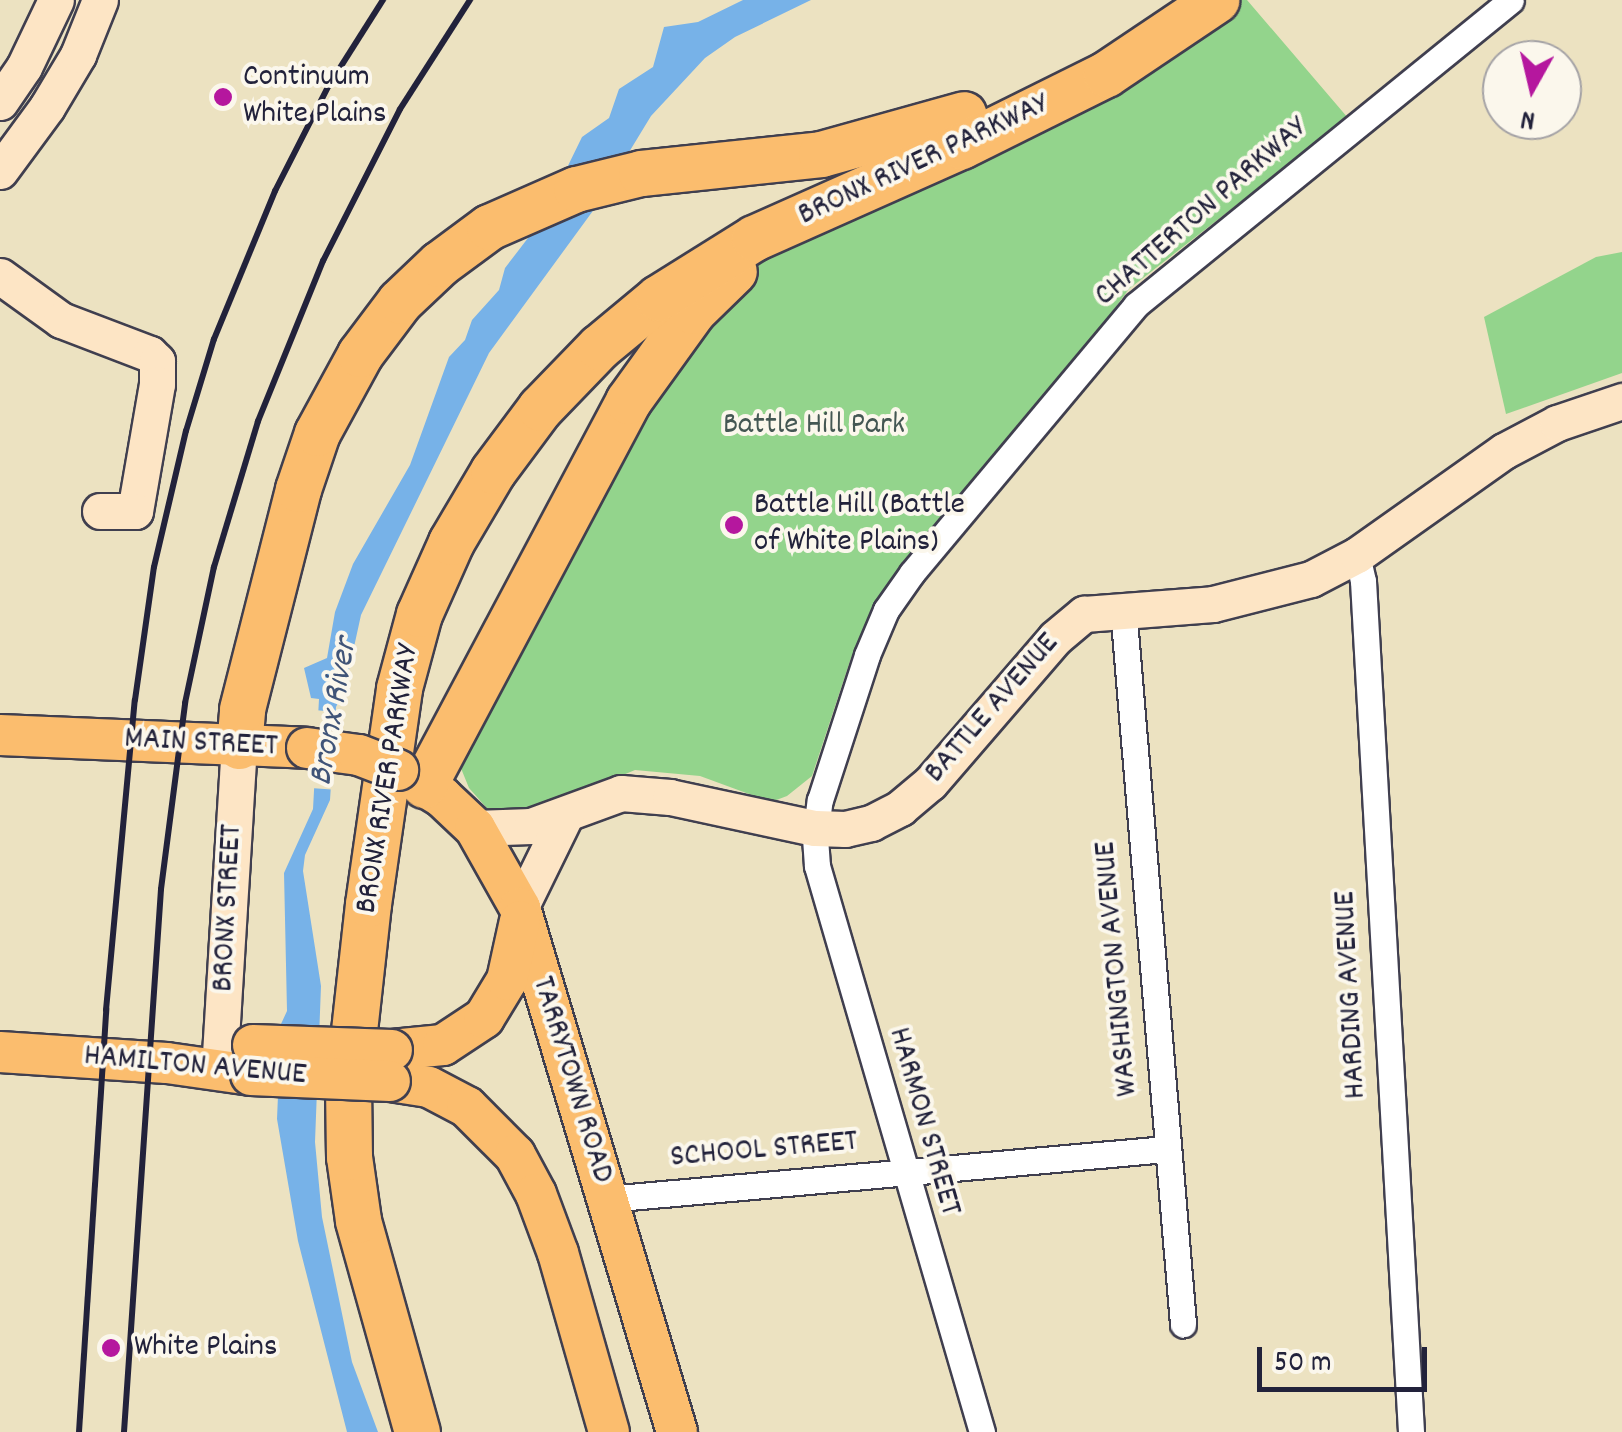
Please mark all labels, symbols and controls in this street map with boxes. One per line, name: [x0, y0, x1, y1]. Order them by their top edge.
north arrow: [1482, 40, 1582, 140]
place label: Continuum White Plains: [243, 60, 386, 135]
marker: Continuum White Plains: [212, 86, 234, 108]
street label: BRONX RIVER PARKWAY: [793, 86, 1055, 236]
text: N: [1518, 97, 1538, 138]
street label: CHATTERTON PARKWAY: [1088, 110, 1316, 316]
park label: Battle Hill Park: [723, 407, 905, 445]
place label: Battle Hill (Battle of White Plains): [754, 488, 965, 563]
marker: Battle Hill (Battle of White Plains): [723, 514, 745, 536]
street label: BATTLE AVENUE: [917, 626, 1069, 792]
water label: Bronx River: [301, 635, 369, 789]
street label: BRONX RIVER PARKWAY: [349, 642, 429, 916]
street label: MAIN STREET: [123, 721, 279, 767]
street label: BRONX STREET: [205, 823, 253, 993]
street label: WASHINGTON AVENUE: [1088, 840, 1148, 1098]
street label: HARDING AVENUE: [1327, 890, 1377, 1100]
street label: TARRYTOWN ROAD: [521, 972, 621, 1188]
street label: HARMON STREET: [878, 1023, 968, 1221]
street label: HAMILTON AVENUE: [82, 1038, 308, 1096]
street label: SCHOOL STREET: [669, 1124, 859, 1178]
scale bar: [1262, 1327, 1432, 1389]
place label: White Plains: [134, 1329, 277, 1367]
marker: White Plains: [98, 1335, 124, 1361]
text: 50 m: [1274, 1343, 1332, 1386]

